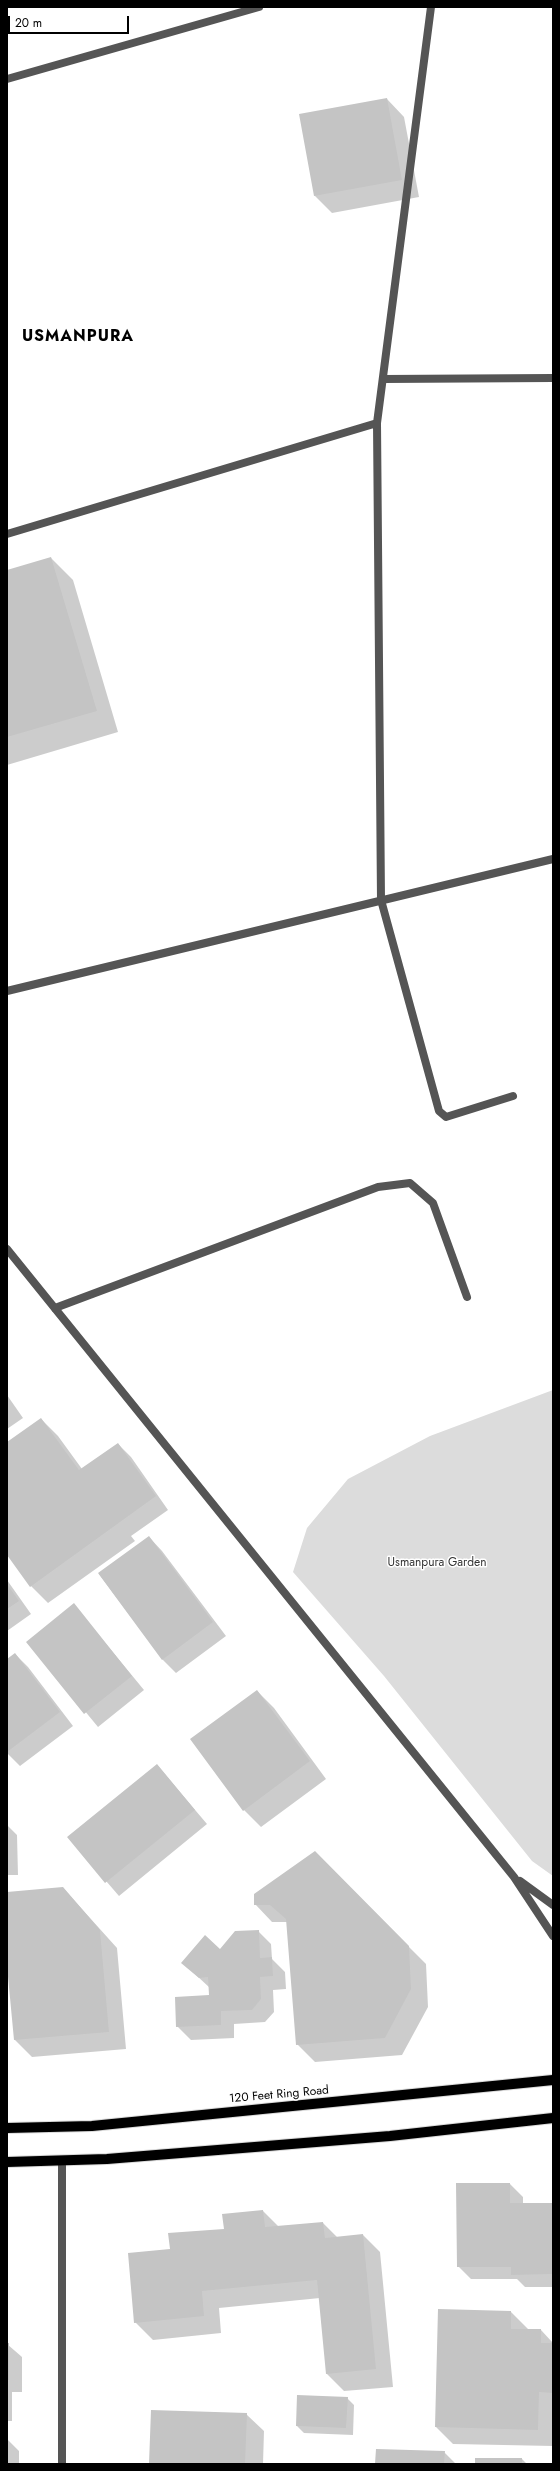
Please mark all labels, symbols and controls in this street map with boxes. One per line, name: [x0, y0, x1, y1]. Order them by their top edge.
scale bar: [10, 8, 131, 34]
text: 20 m: [15, 14, 42, 32]
district label: USMANPURA: [22, 327, 134, 347]
park label: Usmanpura Garden: [388, 1556, 486, 1570]
street label: 120 Feet Ring Road: [229, 2083, 329, 2107]

